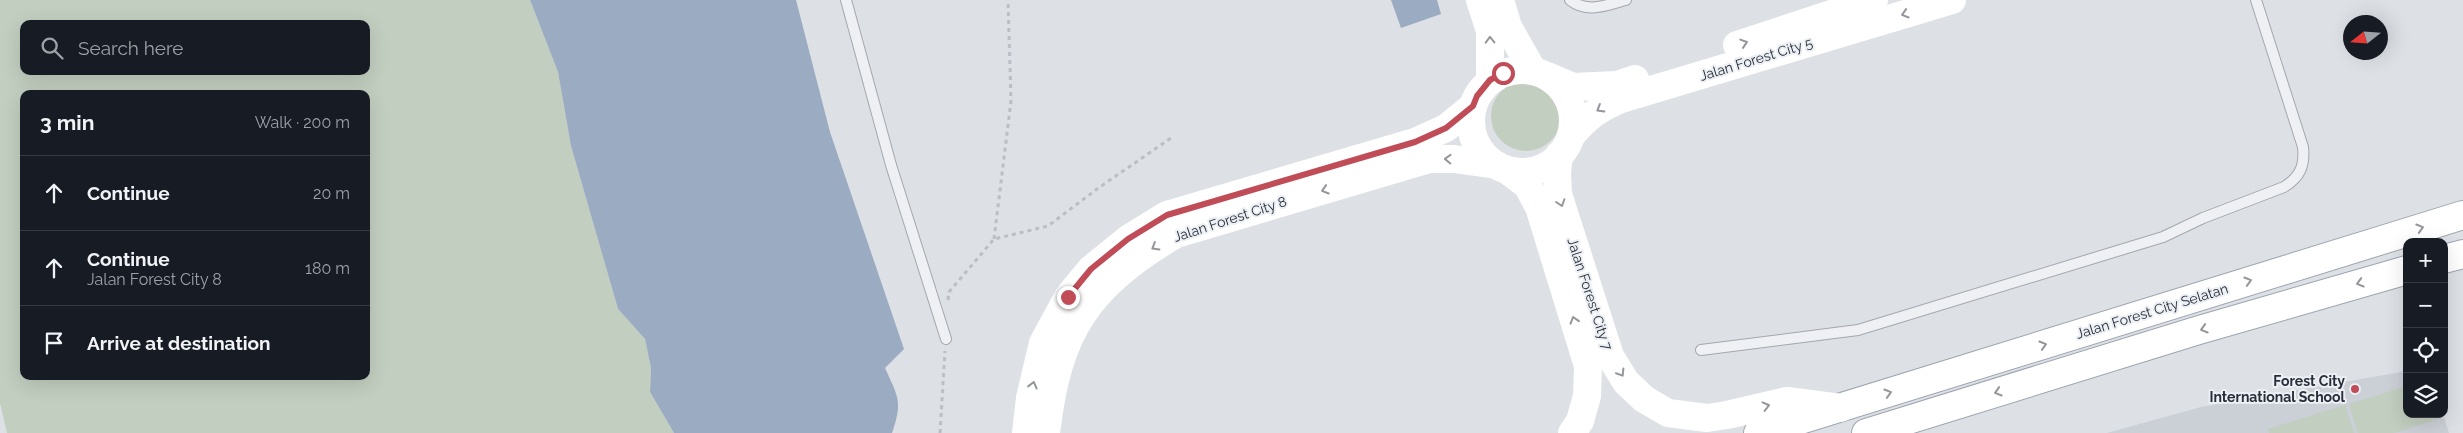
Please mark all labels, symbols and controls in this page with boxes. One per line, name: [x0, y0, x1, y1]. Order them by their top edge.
one-way arrow: [1901, 8, 1910, 18]
north arrow: [2343, 15, 2388, 60]
search box: [20, 20, 370, 75]
icon: search: [38, 34, 66, 62]
street label: Jalan Forest City 5: [1698, 34, 1815, 84]
one-way arrow: [1485, 35, 1495, 43]
text: Search here: [78, 37, 184, 59]
one-way arrow: [1739, 39, 1748, 49]
route start: [1492, 62, 1515, 85]
one-way arrow: [1596, 102, 1605, 112]
text: 3 min: [40, 110, 94, 135]
text: Walk · 200 m: [255, 113, 350, 132]
one-way arrow: [1444, 154, 1452, 165]
icon: ahead: [40, 179, 68, 207]
text: Continue: [87, 182, 170, 204]
text: 20 m: [313, 184, 350, 203]
one-way arrow: [1321, 184, 1329, 194]
street label: Jalan Forest City 8: [1171, 193, 1289, 245]
one-way arrow: [1556, 199, 1566, 207]
one-way arrow: [2415, 224, 2424, 234]
street label: Jalan Forest City 7: [1564, 236, 1616, 353]
map controls: [2403, 238, 2448, 418]
button: +: [2403, 238, 2448, 283]
one-way arrow: [1151, 240, 1160, 250]
text: Continue: [87, 248, 170, 270]
icon: ahead: [40, 254, 68, 282]
text: 180 m: [305, 259, 350, 278]
text: Jalan Forest City 8: [87, 270, 222, 289]
one-way arrow: [2243, 277, 2252, 287]
one-way arrow: [2355, 277, 2364, 288]
street label: Jalan Forest City Selatan: [2074, 280, 2230, 342]
button: −: [2403, 283, 2448, 328]
route end: [1057, 286, 1080, 309]
one-way arrow: [1570, 316, 1580, 324]
one-way arrow: [2200, 323, 2209, 333]
button: locate: [2403, 328, 2448, 373]
icon: arrive: [40, 329, 68, 357]
text: Arrive at destination: [87, 332, 271, 354]
one-way arrow: [2038, 341, 2046, 351]
one-way arrow: [1614, 367, 1624, 376]
place label: Forest City International School: [2209, 373, 2346, 405]
button: layers: [2403, 373, 2448, 418]
one-way arrow: [1027, 380, 1038, 389]
marker: Forest City International School: [2349, 383, 2361, 395]
one-way arrow: [1995, 387, 2003, 397]
one-way arrow: [1883, 389, 1891, 399]
one-way arrow: [1761, 401, 1770, 412]

